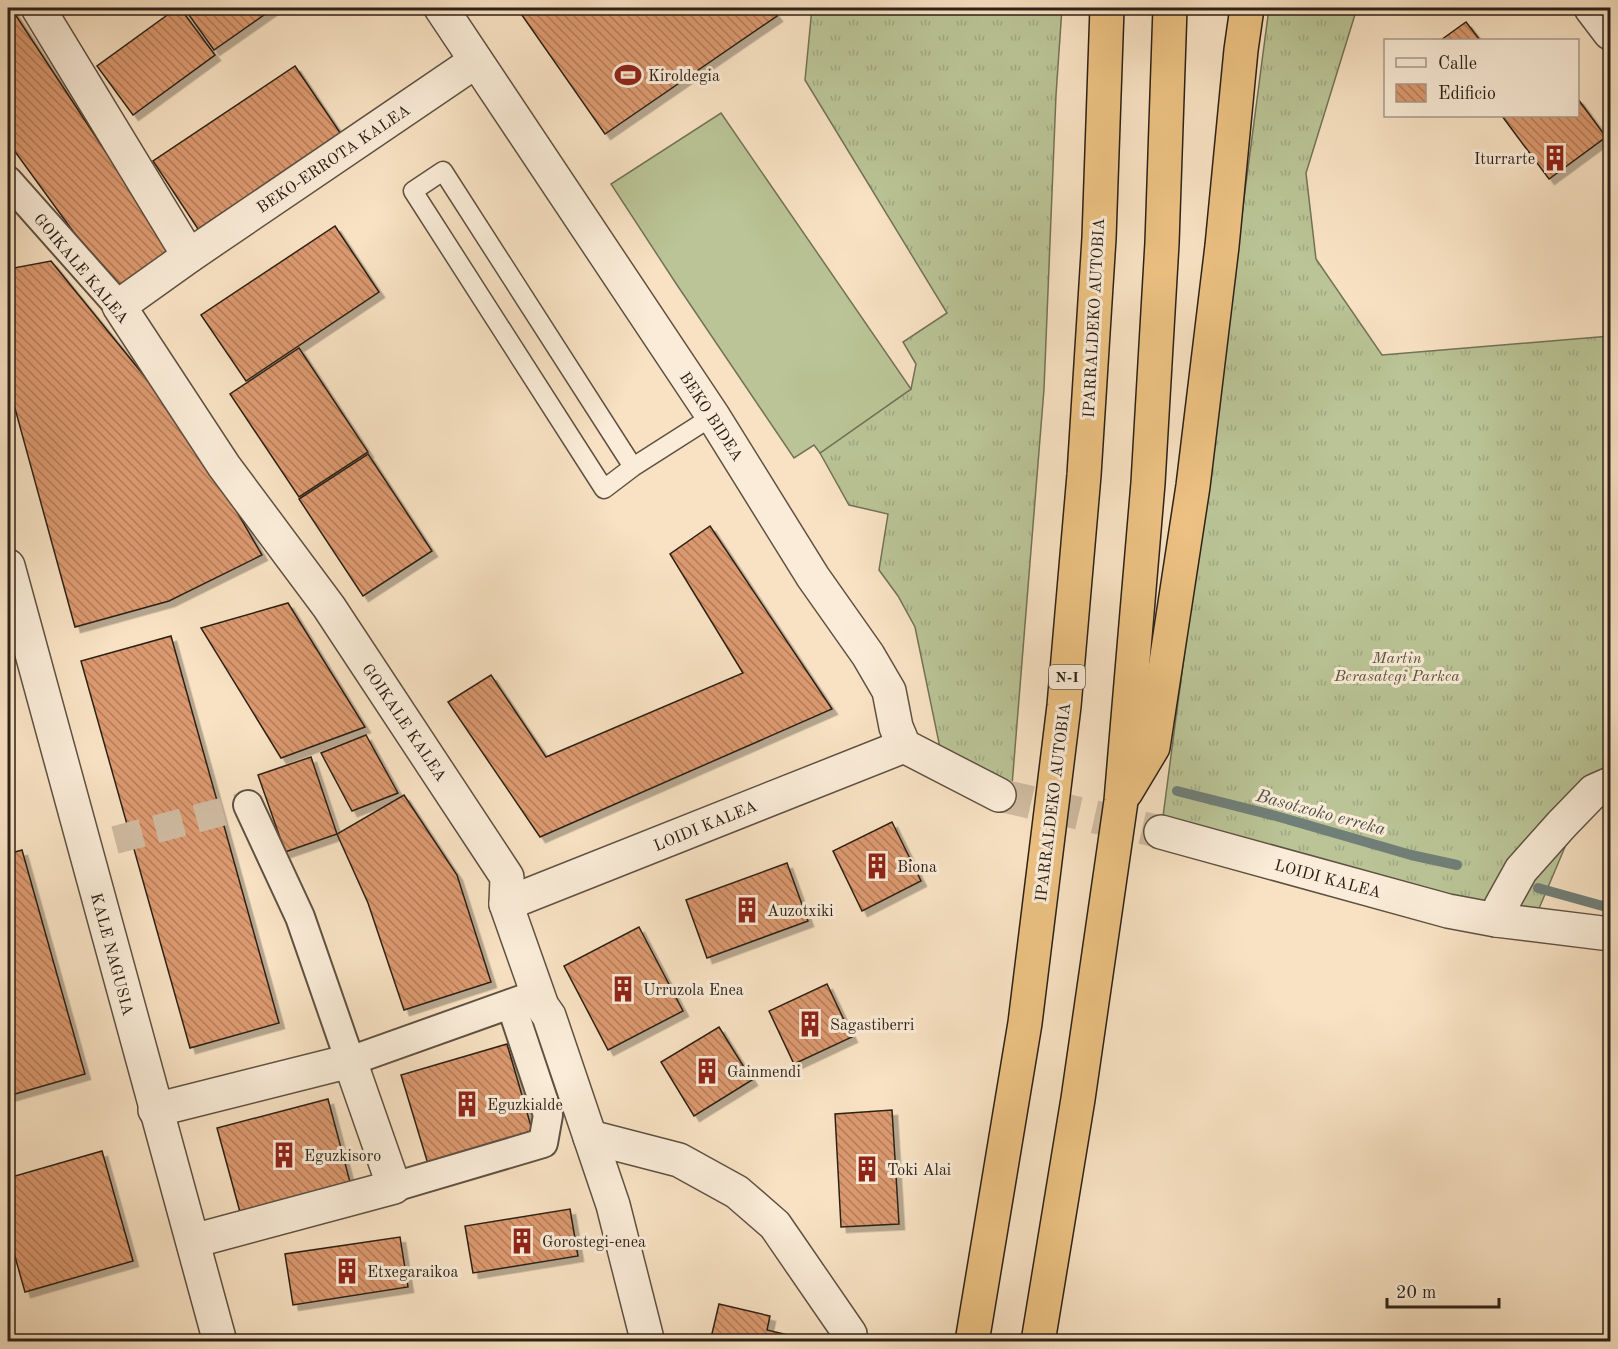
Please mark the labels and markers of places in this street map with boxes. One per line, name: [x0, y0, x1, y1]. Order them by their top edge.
sports icon: Kiroldegia: [613, 60, 643, 90]
place label: Kiroldegia: [648, 69, 720, 85]
building icon: Iturrarte: [1540, 143, 1570, 173]
place label: Iturrarte: [1474, 152, 1535, 168]
building icon: Biona: [862, 851, 892, 881]
place label: Biona: [897, 860, 937, 876]
building icon: Auzotxiki: [732, 895, 762, 925]
place label: Auzotxiki: [767, 904, 834, 920]
building icon: Urruzola Enea: [608, 974, 638, 1004]
place label: Urruzola Enea: [643, 983, 744, 999]
building icon: Sagastiberri: [795, 1009, 825, 1039]
place label: Sagastiberri: [830, 1018, 914, 1034]
building icon: Gainmendi: [692, 1056, 722, 1086]
place label: Gainmendi: [727, 1065, 801, 1081]
building icon: Eguzkialde: [452, 1089, 482, 1119]
place label: Eguzkialde: [487, 1098, 563, 1114]
building icon: Eguzkisoro: [269, 1140, 299, 1170]
place label: Eguzkisoro: [304, 1149, 381, 1165]
building icon: Toki Alai: [852, 1154, 882, 1184]
place label: Toki Alai: [887, 1163, 951, 1179]
building icon: Gorostegi-enea: [507, 1226, 537, 1256]
place label: Gorostegi-enea: [542, 1235, 646, 1251]
building icon: Etxegaraikoa: [332, 1256, 362, 1286]
place label: Etxegaraikoa: [367, 1265, 459, 1281]

